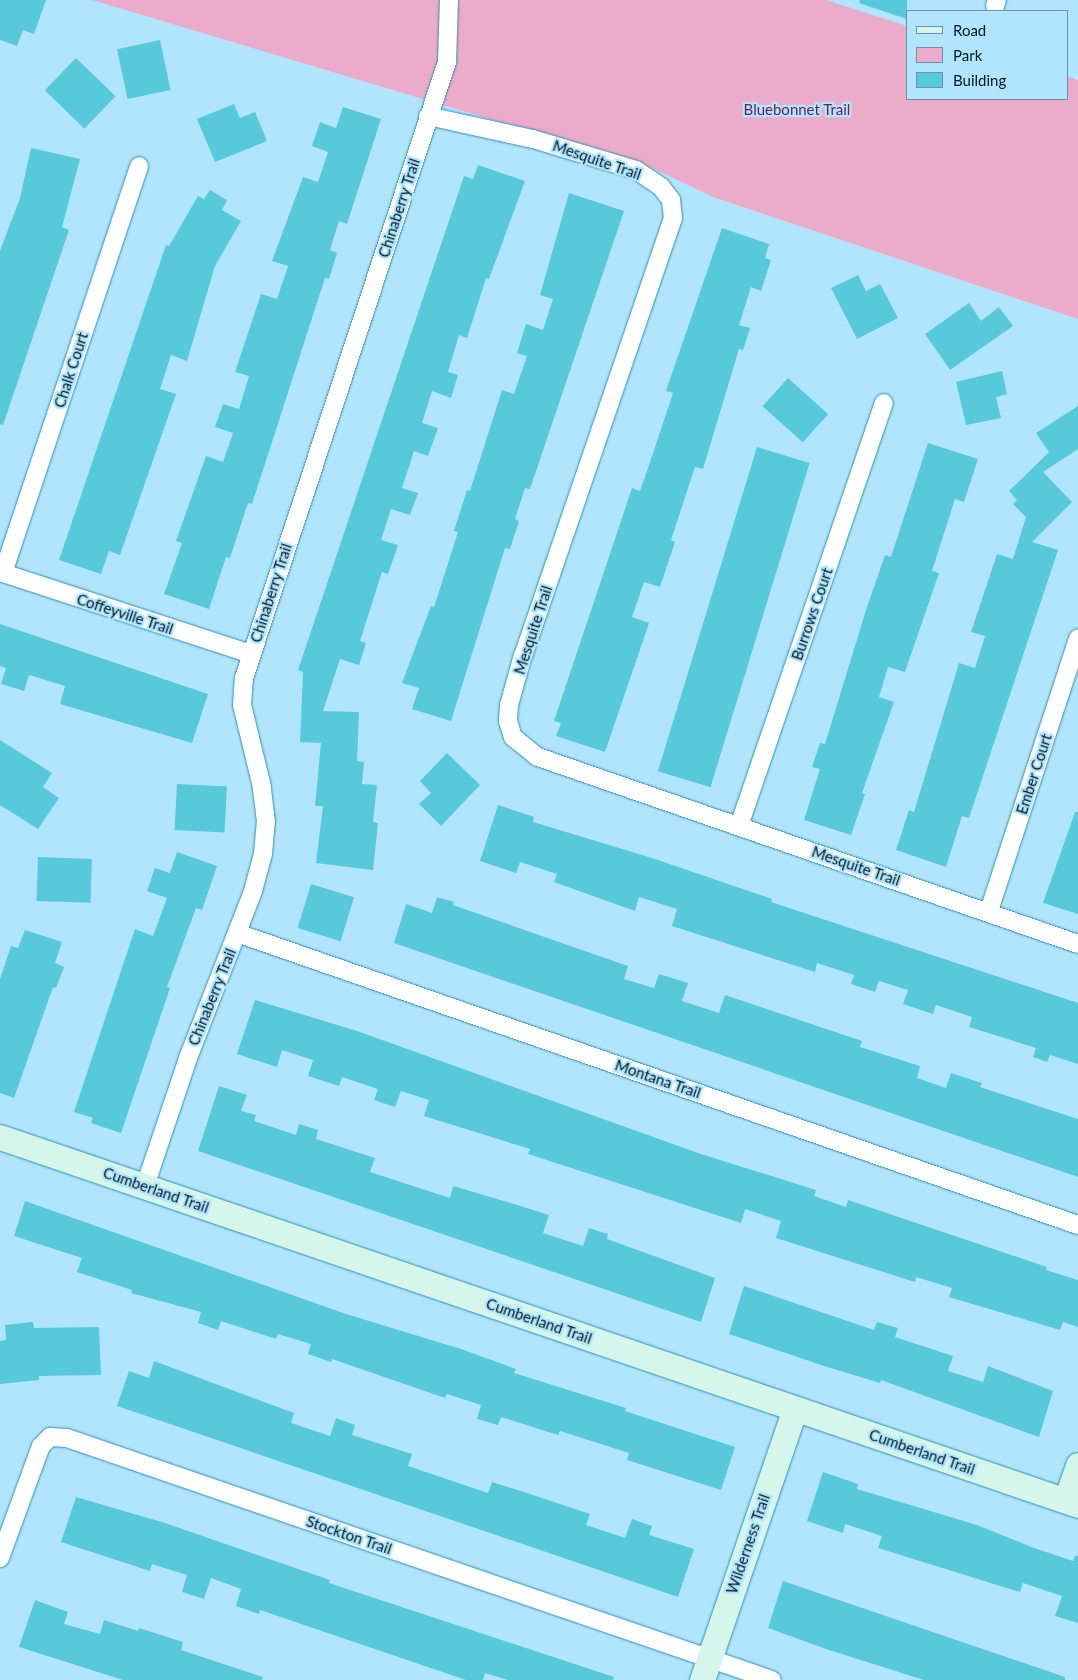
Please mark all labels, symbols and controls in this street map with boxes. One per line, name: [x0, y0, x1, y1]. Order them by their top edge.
legend: [906, 10, 1068, 100]
text: Road: [953, 21, 986, 39]
text: Park: [953, 46, 982, 64]
text: Building: [953, 71, 1006, 89]
park label: Bluebonnet Trail: [743, 101, 851, 119]
street label: Mesquite Trail: [550, 136, 644, 184]
street label: Chinaberry Trail: [374, 156, 424, 260]
street label: Chalk Court: [50, 330, 92, 410]
street label: Chinaberry Trail: [246, 541, 296, 645]
street label: Burrows Court: [788, 565, 836, 663]
street label: Mesquite Trail: [510, 583, 556, 677]
street label: Coffeyville Trail: [74, 590, 176, 638]
street label: Ember Court: [1012, 731, 1056, 817]
street label: Mesquite Trail: [809, 842, 903, 890]
street label: Chinaberry Trail: [184, 946, 240, 1048]
street label: Montana Trail: [612, 1056, 704, 1102]
street label: Cumberland Trail: [101, 1163, 211, 1217]
street label: Cumberland Trail: [484, 1294, 594, 1348]
street label: Cumberland Trail: [867, 1425, 977, 1479]
street label: Wilderness Trail: [722, 1492, 774, 1596]
street label: Stockton Trail: [304, 1512, 394, 1558]

